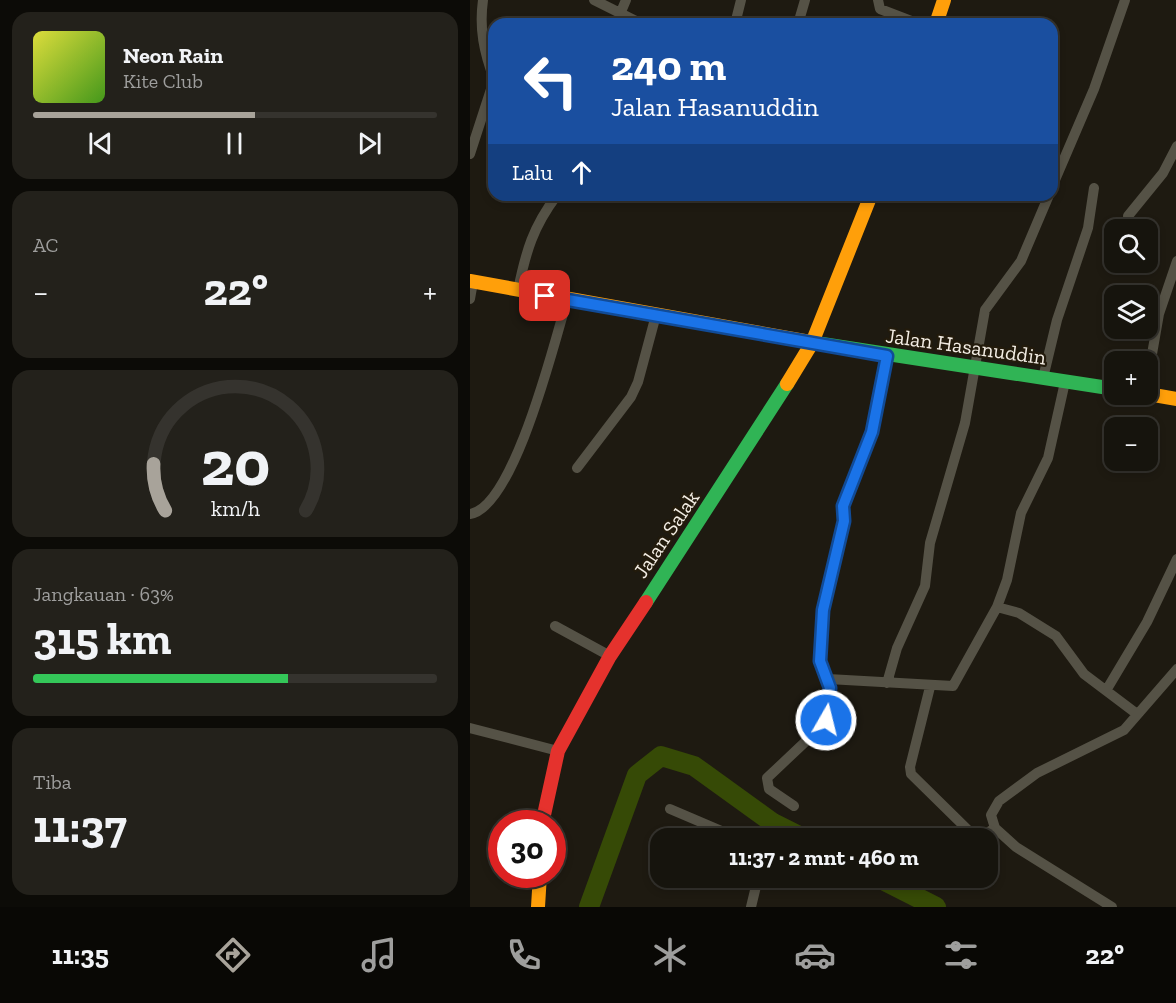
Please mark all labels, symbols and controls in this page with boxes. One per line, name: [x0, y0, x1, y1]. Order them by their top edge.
text: 240 m: [611, 40, 726, 91]
text: Neon Rain: [123, 42, 223, 69]
icon: left: [512, 42, 590, 120]
text: Kite Club: [123, 69, 203, 93]
text: Jalan Hasanuddin: [611, 91, 819, 123]
icon: previous: [84, 127, 117, 160]
icon: pause: [218, 127, 251, 160]
icon: next: [353, 127, 386, 160]
icon: ahead: [565, 156, 598, 189]
text: Lalu: [512, 159, 553, 186]
map controls: [1104, 219, 1158, 471]
button: search: [1104, 219, 1158, 273]
text: AC: [33, 233, 58, 257]
text: 22°: [203, 263, 268, 317]
pin: [519, 270, 570, 321]
text: −: [33, 272, 48, 311]
text: +: [423, 272, 437, 311]
icon: arrive: [528, 279, 561, 312]
button: layers: [1104, 285, 1158, 339]
street label: Jalan Hasanuddin: [884, 322, 1048, 370]
button: +: [1104, 351, 1158, 405]
button: −: [1104, 417, 1158, 471]
text: 20: [200, 426, 270, 501]
street label: Jalan Salak: [628, 486, 704, 582]
text: km/h: [211, 496, 259, 521]
text: Jangkauan · 63%: [33, 582, 174, 606]
text: 315 km: [33, 612, 171, 666]
position arrow: [794, 688, 858, 752]
text: Tiba: [33, 770, 71, 794]
text: 11:37: [33, 800, 127, 854]
speed limit sign: 30: [488, 810, 566, 888]
text: 11:37 · 2 mnt · 460 m: [729, 844, 919, 871]
icon: directions: [212, 934, 254, 976]
icon: music: [358, 934, 400, 976]
icon: phone: [503, 934, 545, 976]
icon: climate: [649, 934, 691, 976]
icon: car: [794, 934, 836, 976]
icon: filters: [940, 934, 982, 976]
text: 11:35: [52, 939, 109, 971]
text: 22°: [1085, 939, 1124, 971]

